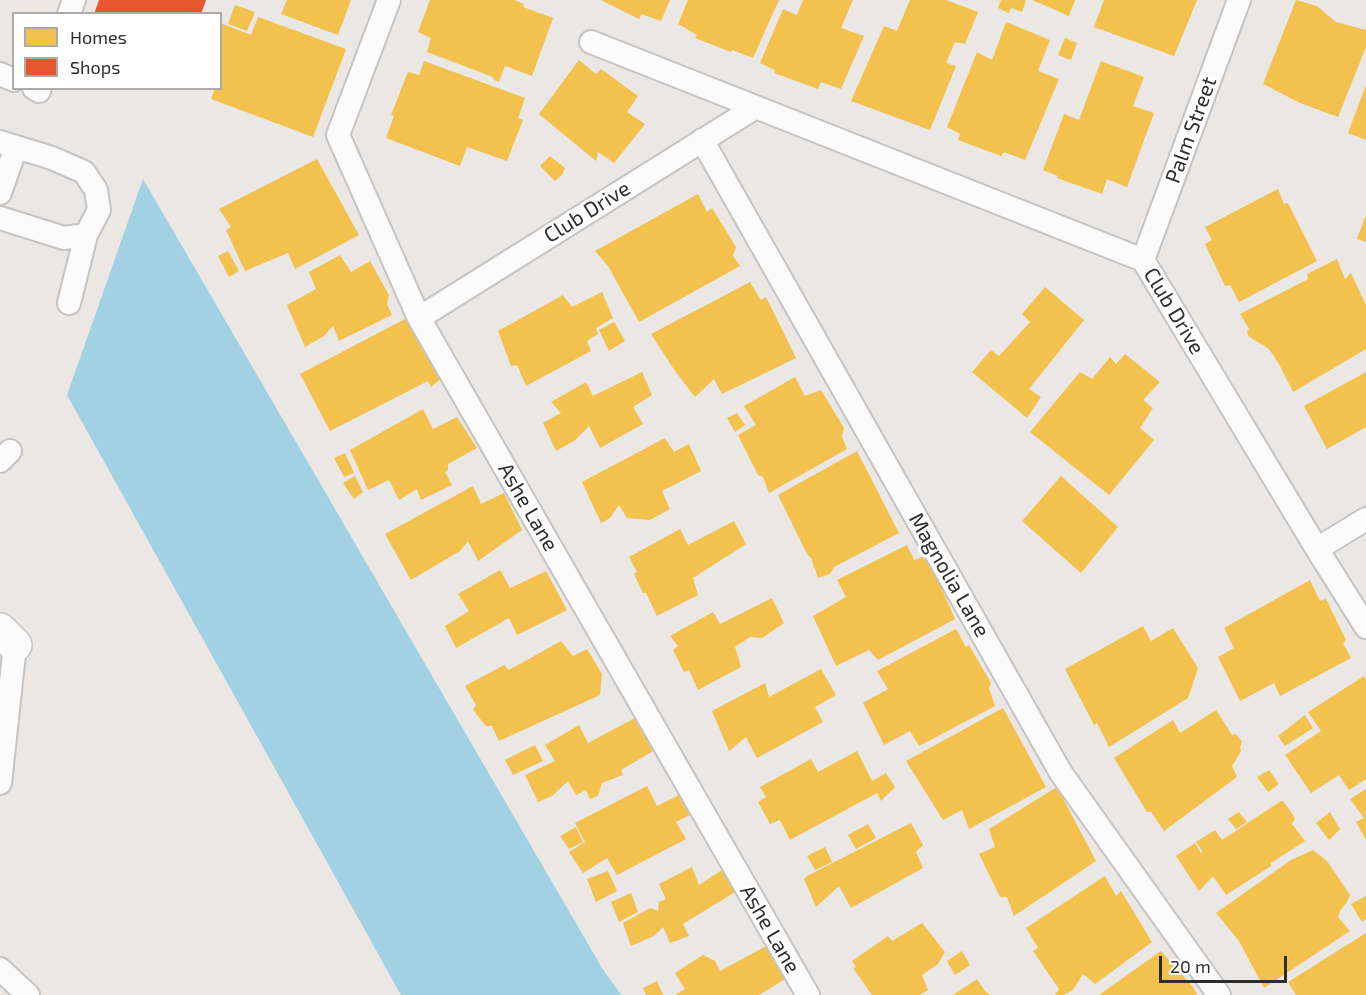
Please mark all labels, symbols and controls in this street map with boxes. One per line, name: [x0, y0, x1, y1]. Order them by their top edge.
legend: [12, 12, 222, 90]
text: Homes: [70, 26, 127, 48]
text: Shops: [70, 56, 120, 78]
street label: Palm Street: [1160, 73, 1222, 187]
street label: Club Drive: [539, 176, 635, 248]
street label: Club Drive: [1138, 263, 1210, 359]
street label: Ashe Lane: [493, 458, 563, 556]
street label: Magnolia Lane: [903, 508, 995, 642]
street label: Ashe Lane: [735, 880, 805, 978]
scale bar: [1162, 944, 1290, 982]
text: 20 m: [1170, 955, 1211, 977]

